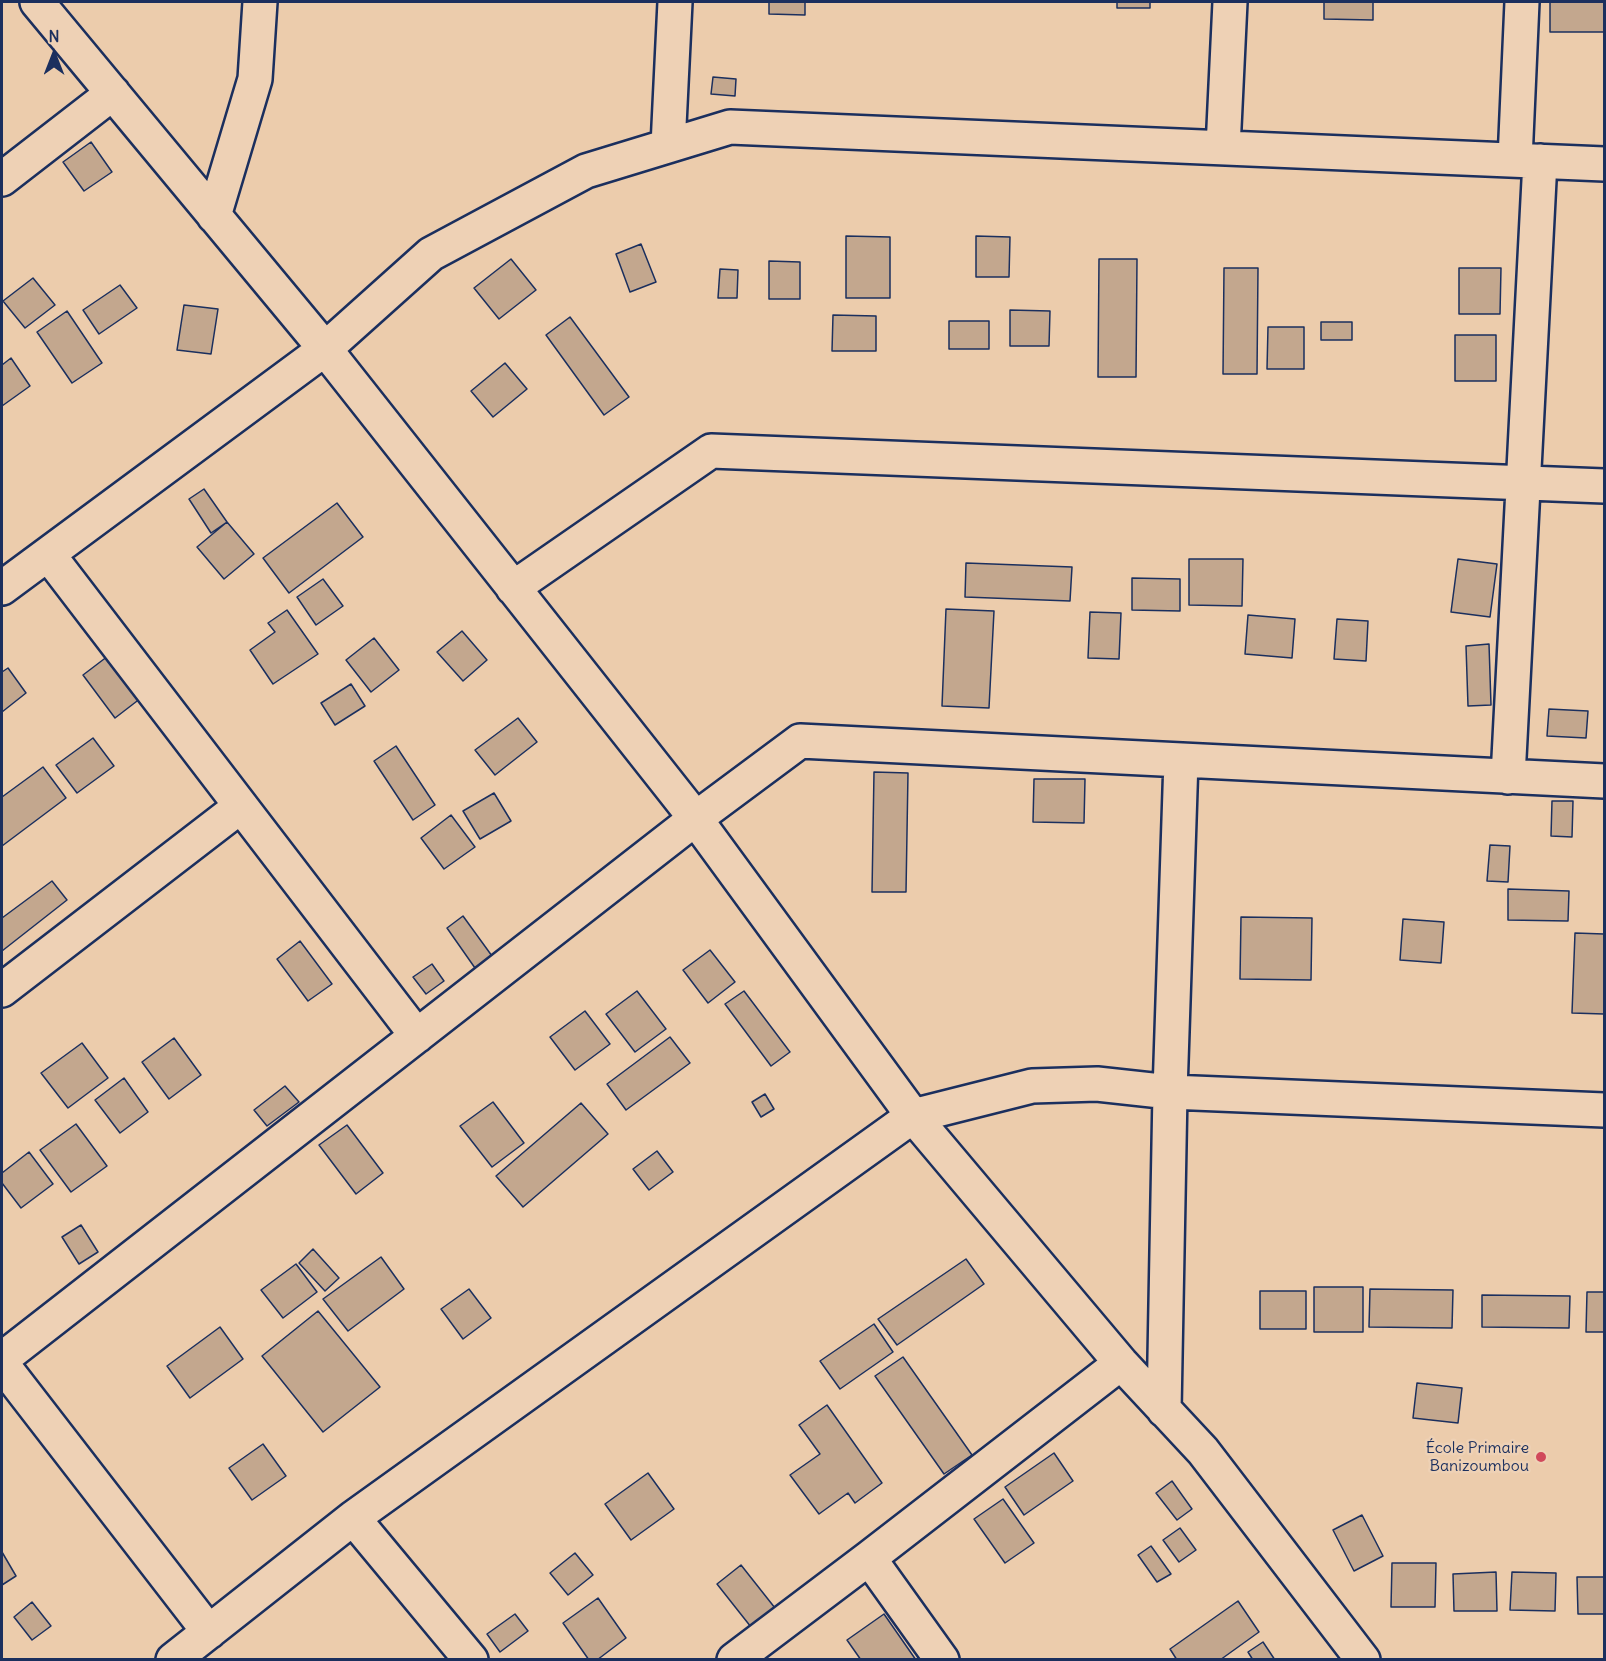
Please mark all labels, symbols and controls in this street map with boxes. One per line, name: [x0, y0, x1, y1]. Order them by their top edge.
north arrow: [24, 24, 84, 84]
text: N: [48, 26, 60, 46]
place label: École Primaire Banizoumbou: [1426, 1438, 1529, 1476]
marker: École Primaire Banizoumbou: [1534, 1450, 1548, 1464]

